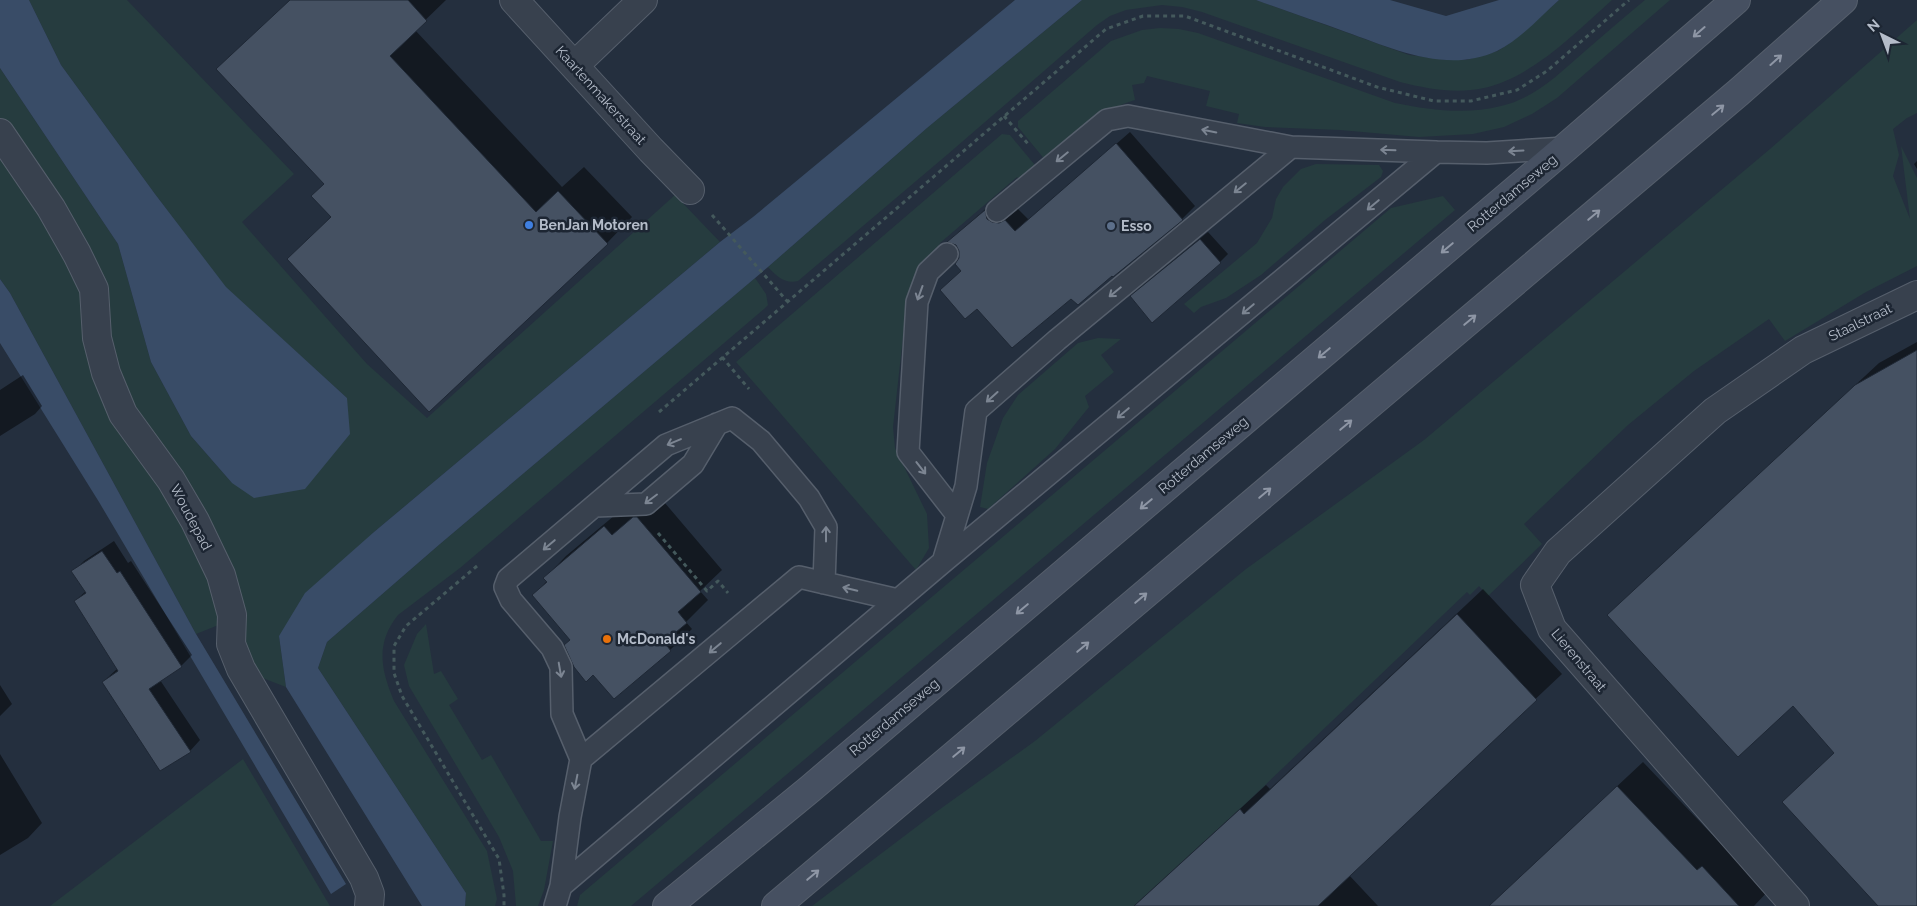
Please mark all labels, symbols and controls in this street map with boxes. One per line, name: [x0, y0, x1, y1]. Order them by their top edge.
north arrow: [1857, 10, 1907, 60]
text: N: [1864, 16, 1883, 35]
one-way arrow: [1692, 26, 1705, 38]
street label: Kaartenmakerstraat: [553, 42, 650, 148]
one-way arrow: [1769, 54, 1782, 66]
one-way arrow: [1711, 105, 1724, 116]
one-way arrow: [1201, 126, 1217, 135]
one-way arrow: [1380, 145, 1396, 155]
one-way arrow: [1508, 146, 1524, 156]
street label: Rotterdamseweg: [1464, 151, 1560, 235]
one-way arrow: [1055, 152, 1068, 163]
one-way arrow: [1234, 183, 1247, 194]
one-way arrow: [1366, 199, 1379, 210]
one-way arrow: [1587, 210, 1600, 221]
place label: BenJan Motoren: [539, 217, 648, 233]
place label: Esso: [1121, 218, 1152, 234]
marker: BenJan Motoren: [523, 219, 535, 231]
marker: Esso: [1105, 220, 1117, 232]
one-way arrow: [1441, 242, 1454, 254]
one-way arrow: [915, 285, 924, 300]
one-way arrow: [1109, 286, 1122, 297]
street label: Staalstraat: [1826, 300, 1895, 344]
one-way arrow: [1241, 303, 1254, 314]
one-way arrow: [1463, 315, 1476, 326]
one-way arrow: [1317, 347, 1330, 359]
one-way arrow: [985, 392, 998, 403]
one-way arrow: [1116, 407, 1129, 418]
street label: Rotterdamseweg: [1155, 413, 1251, 497]
one-way arrow: [1339, 420, 1352, 431]
one-way arrow: [667, 438, 682, 448]
one-way arrow: [915, 461, 926, 474]
street label: Woudepad: [167, 481, 215, 553]
one-way arrow: [1258, 488, 1271, 499]
one-way arrow: [644, 494, 658, 504]
one-way arrow: [1140, 498, 1153, 509]
one-way arrow: [821, 527, 831, 543]
one-way arrow: [543, 539, 556, 550]
one-way arrow: [843, 584, 859, 593]
one-way arrow: [1134, 592, 1147, 604]
one-way arrow: [1016, 603, 1029, 614]
street label: Lierenstraat: [1548, 625, 1610, 695]
place label: McDonald's: [617, 631, 696, 647]
marker: McDonald's: [601, 633, 613, 645]
one-way arrow: [1076, 641, 1089, 653]
one-way arrow: [708, 642, 721, 653]
one-way arrow: [555, 661, 565, 677]
street label: Rotterdamseweg: [846, 675, 942, 759]
one-way arrow: [952, 746, 965, 758]
one-way arrow: [571, 773, 581, 789]
one-way arrow: [806, 869, 819, 880]

